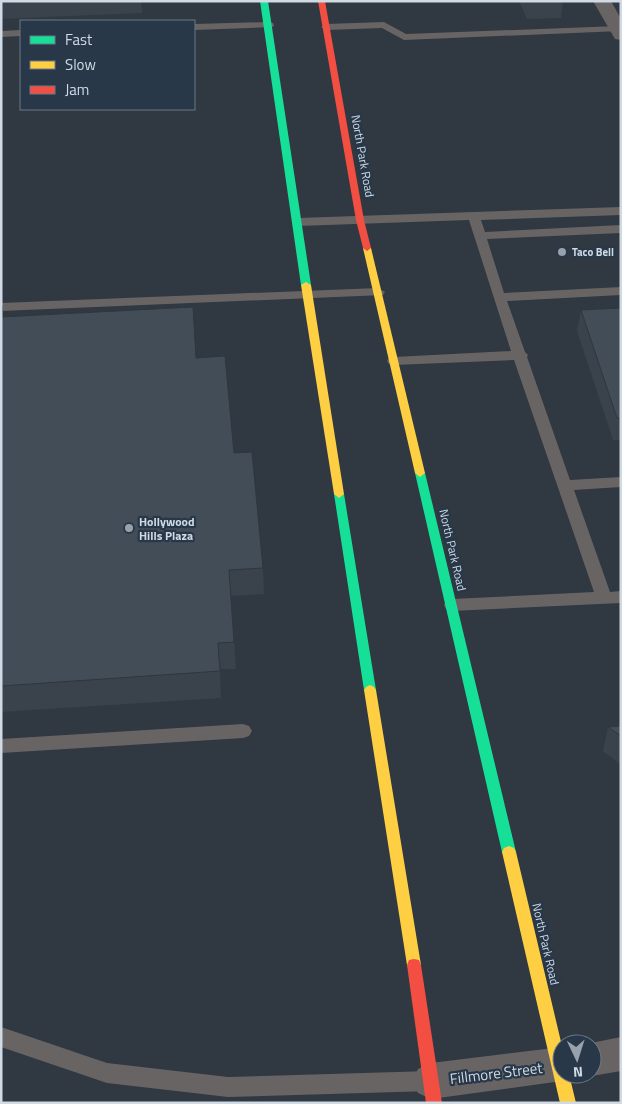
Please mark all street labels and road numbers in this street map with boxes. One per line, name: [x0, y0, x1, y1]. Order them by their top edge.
street label: North Park Road: [346, 113, 380, 199]
street label: North Park Road: [434, 507, 472, 593]
street label: North Park Road: [527, 901, 565, 987]
street label: Fillmore Street: [448, 1056, 544, 1090]

